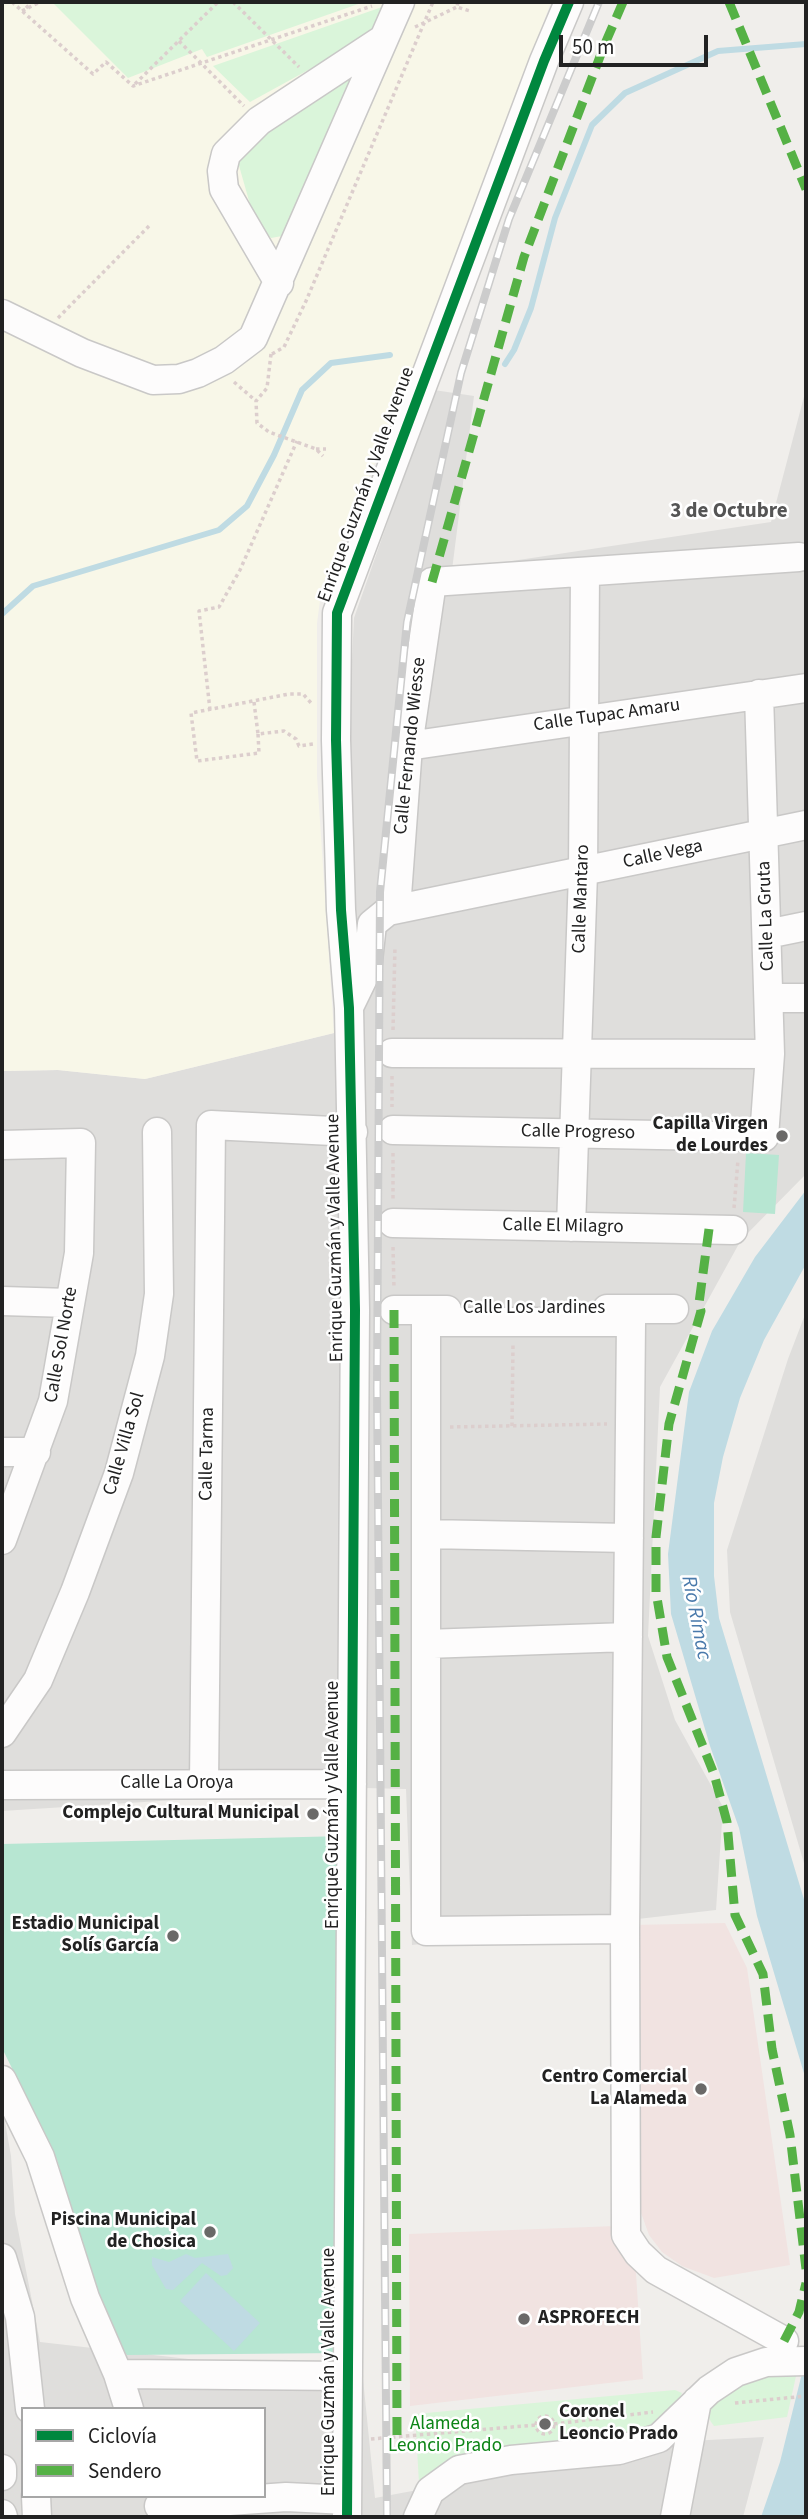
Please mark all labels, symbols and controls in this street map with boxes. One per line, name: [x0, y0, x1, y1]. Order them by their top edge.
scale bar: [563, 21, 712, 65]
text: 50 m: [572, 32, 614, 62]
street label: Enrique Guzmán y Valle Avenue: [314, 364, 420, 606]
district label: 3 de Octubre: [670, 499, 788, 525]
street label: Calle Fernando Wiesse: [390, 656, 432, 836]
street label: Calle Tupac Amaru: [532, 694, 682, 738]
street label: Calle Vega: [621, 835, 705, 875]
street label: Calle Mantaro: [569, 844, 595, 954]
street label: Calle La Gruta: [754, 861, 780, 971]
street label: Enrique Guzmán y Valle Avenue: [322, 1114, 350, 1362]
place label: Capilla Virgen de Lourdes: [652, 1114, 768, 1158]
street label: Calle Progreso: [521, 1121, 635, 1145]
marker: Capilla Virgen de Lourdes: [774, 1128, 790, 1144]
street label: Calle El Milagro: [502, 1215, 624, 1239]
street label: Calle Sol Norte: [41, 1285, 83, 1405]
street label: Calle Los Jardines: [463, 1298, 605, 1320]
street label: Calle Villa Sol: [99, 1390, 151, 1498]
street label: Calle Tarma: [196, 1407, 220, 1501]
water label: Río Rímac: [674, 1574, 716, 1662]
street label: Enrique Guzmán y Valle Avenue: [323, 1681, 345, 1929]
street label: Calle La Oroya: [120, 1773, 234, 1795]
place label: Complejo Cultural Municipal: [62, 1803, 299, 1825]
marker: Complejo Cultural Municipal: [305, 1806, 321, 1822]
place label: Estadio Municipal Solís García: [12, 1914, 159, 1958]
marker: Estadio Municipal Solís García: [165, 1928, 181, 1944]
place label: Centro Comercial La Alameda: [542, 2067, 687, 2111]
marker: Centro Comercial La Alameda: [693, 2081, 709, 2097]
place label: Piscina Municipal de Chosica: [51, 2210, 196, 2254]
marker: Piscina Municipal de Chosica: [202, 2224, 218, 2240]
street label: Enrique Guzmán y Valle Avenue: [319, 2248, 341, 2496]
place label: ASPROFECH: [538, 2308, 640, 2330]
marker: ASPROFECH: [516, 2311, 532, 2327]
place label: Coronel Leoncio Prado: [559, 2402, 678, 2446]
legend: [21, 2407, 266, 2498]
park label: Alameda Leoncio Prado: [388, 2414, 502, 2458]
marker: Coronel Leoncio Prado: [537, 2416, 553, 2432]
text: Ciclovía: [88, 2421, 157, 2451]
text: Sendero: [88, 2456, 162, 2486]

